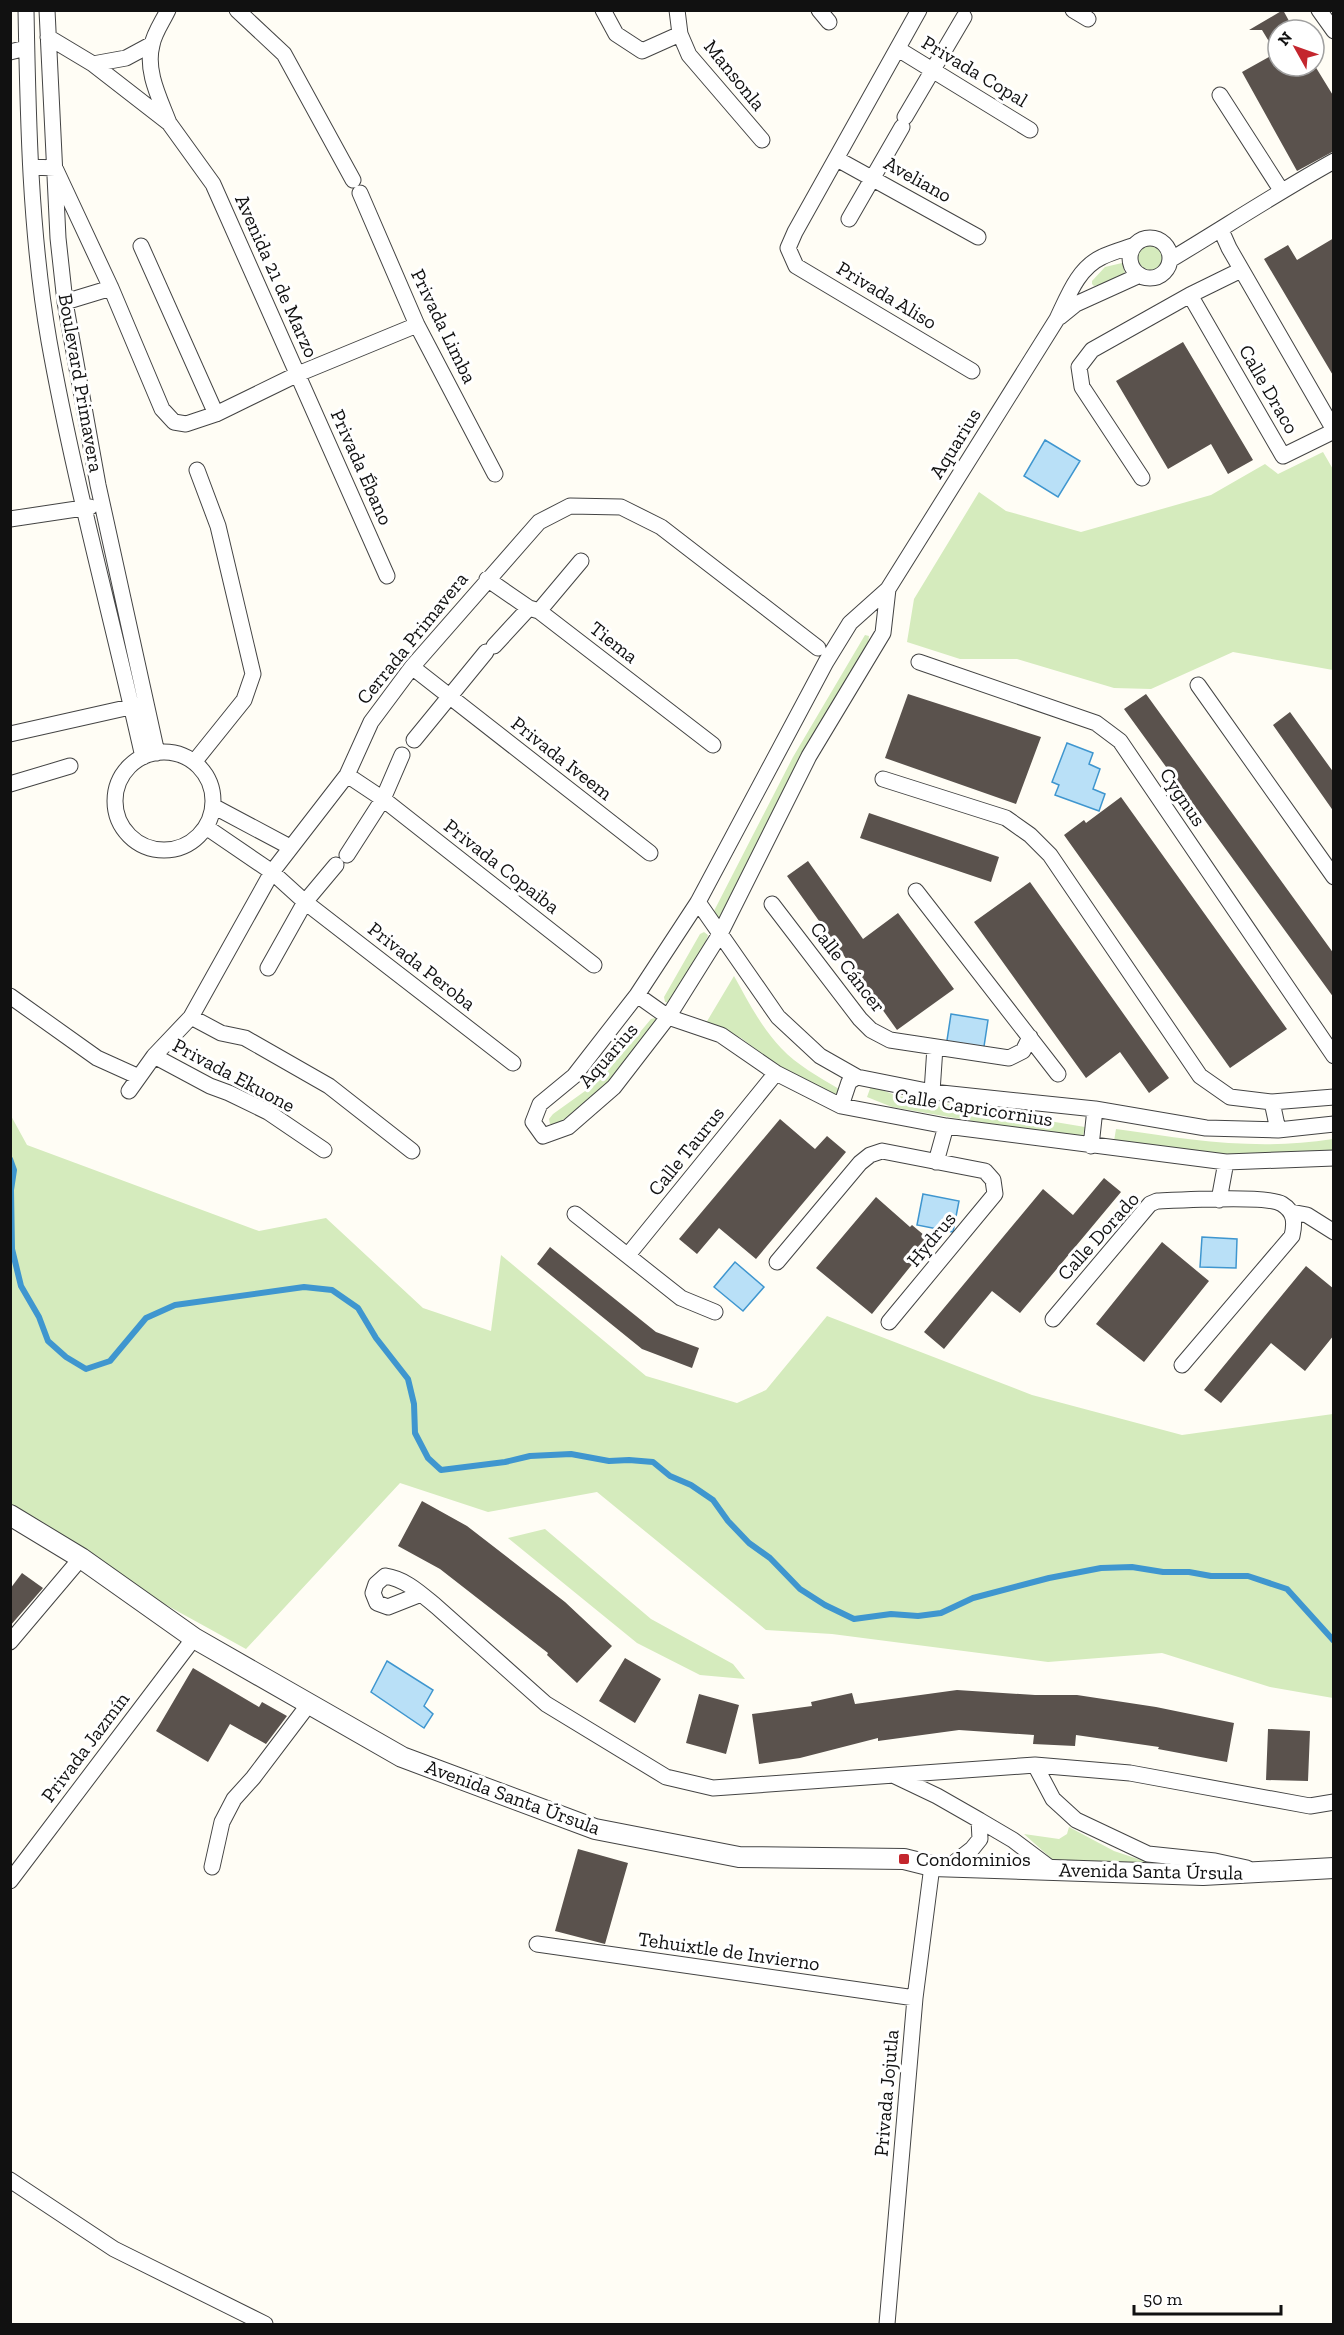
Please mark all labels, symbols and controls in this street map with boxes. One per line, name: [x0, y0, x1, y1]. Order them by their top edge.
north arrow: [1266, 18, 1326, 78]
text: N: [1274, 28, 1296, 49]
street label: Privada Copal: [918, 30, 1032, 112]
street label: Mansonla: [699, 35, 771, 115]
street label: Aveliano: [880, 151, 956, 207]
street label: Avenida 21 de Marzo: [230, 191, 324, 361]
street label: Privada Aliso: [833, 256, 941, 334]
street label: Privada Limba: [406, 265, 482, 387]
street label: Boulevard Primavera: [53, 292, 109, 475]
street label: Calle Draco: [1234, 340, 1304, 438]
street label: Aquarius: [924, 403, 986, 483]
street label: Privada Ébano: [326, 405, 398, 529]
street label: Cerrada Primavera: [351, 567, 473, 709]
street label: Tiema: [585, 616, 643, 668]
street label: Privada Iveem: [507, 711, 618, 805]
street label: Cygnus: [1155, 763, 1211, 831]
street label: Privada Copaiba: [439, 813, 565, 919]
street label: Privada Peroba: [364, 917, 481, 1016]
street label: Calle Cáncer: [805, 917, 891, 1017]
street label: Aquarius: [573, 1018, 643, 1092]
street label: Privada Ekuone: [169, 1033, 299, 1117]
street label: Calle Capricornius: [893, 1083, 1055, 1131]
street label: Calle Taurus: [643, 1102, 729, 1200]
street label: Calle Dorado: [1052, 1187, 1144, 1285]
street label: Hydrus: [901, 1207, 961, 1271]
street label: Privada Jazmín: [36, 1687, 135, 1807]
street label: Avenida Santa Úrsula: [422, 1754, 604, 1840]
place label: Condominios: [916, 1847, 1031, 1871]
marker: Condominios: [897, 1852, 911, 1866]
street label: Avenida Santa Úrsula: [1059, 1857, 1244, 1885]
street label: Tehuixtle de Invierno: [637, 1926, 821, 1976]
street label: Privada Jojutla: [868, 2028, 904, 2158]
scale bar: [1134, 2278, 1281, 2316]
text: 50 m: [1143, 2288, 1183, 2310]

